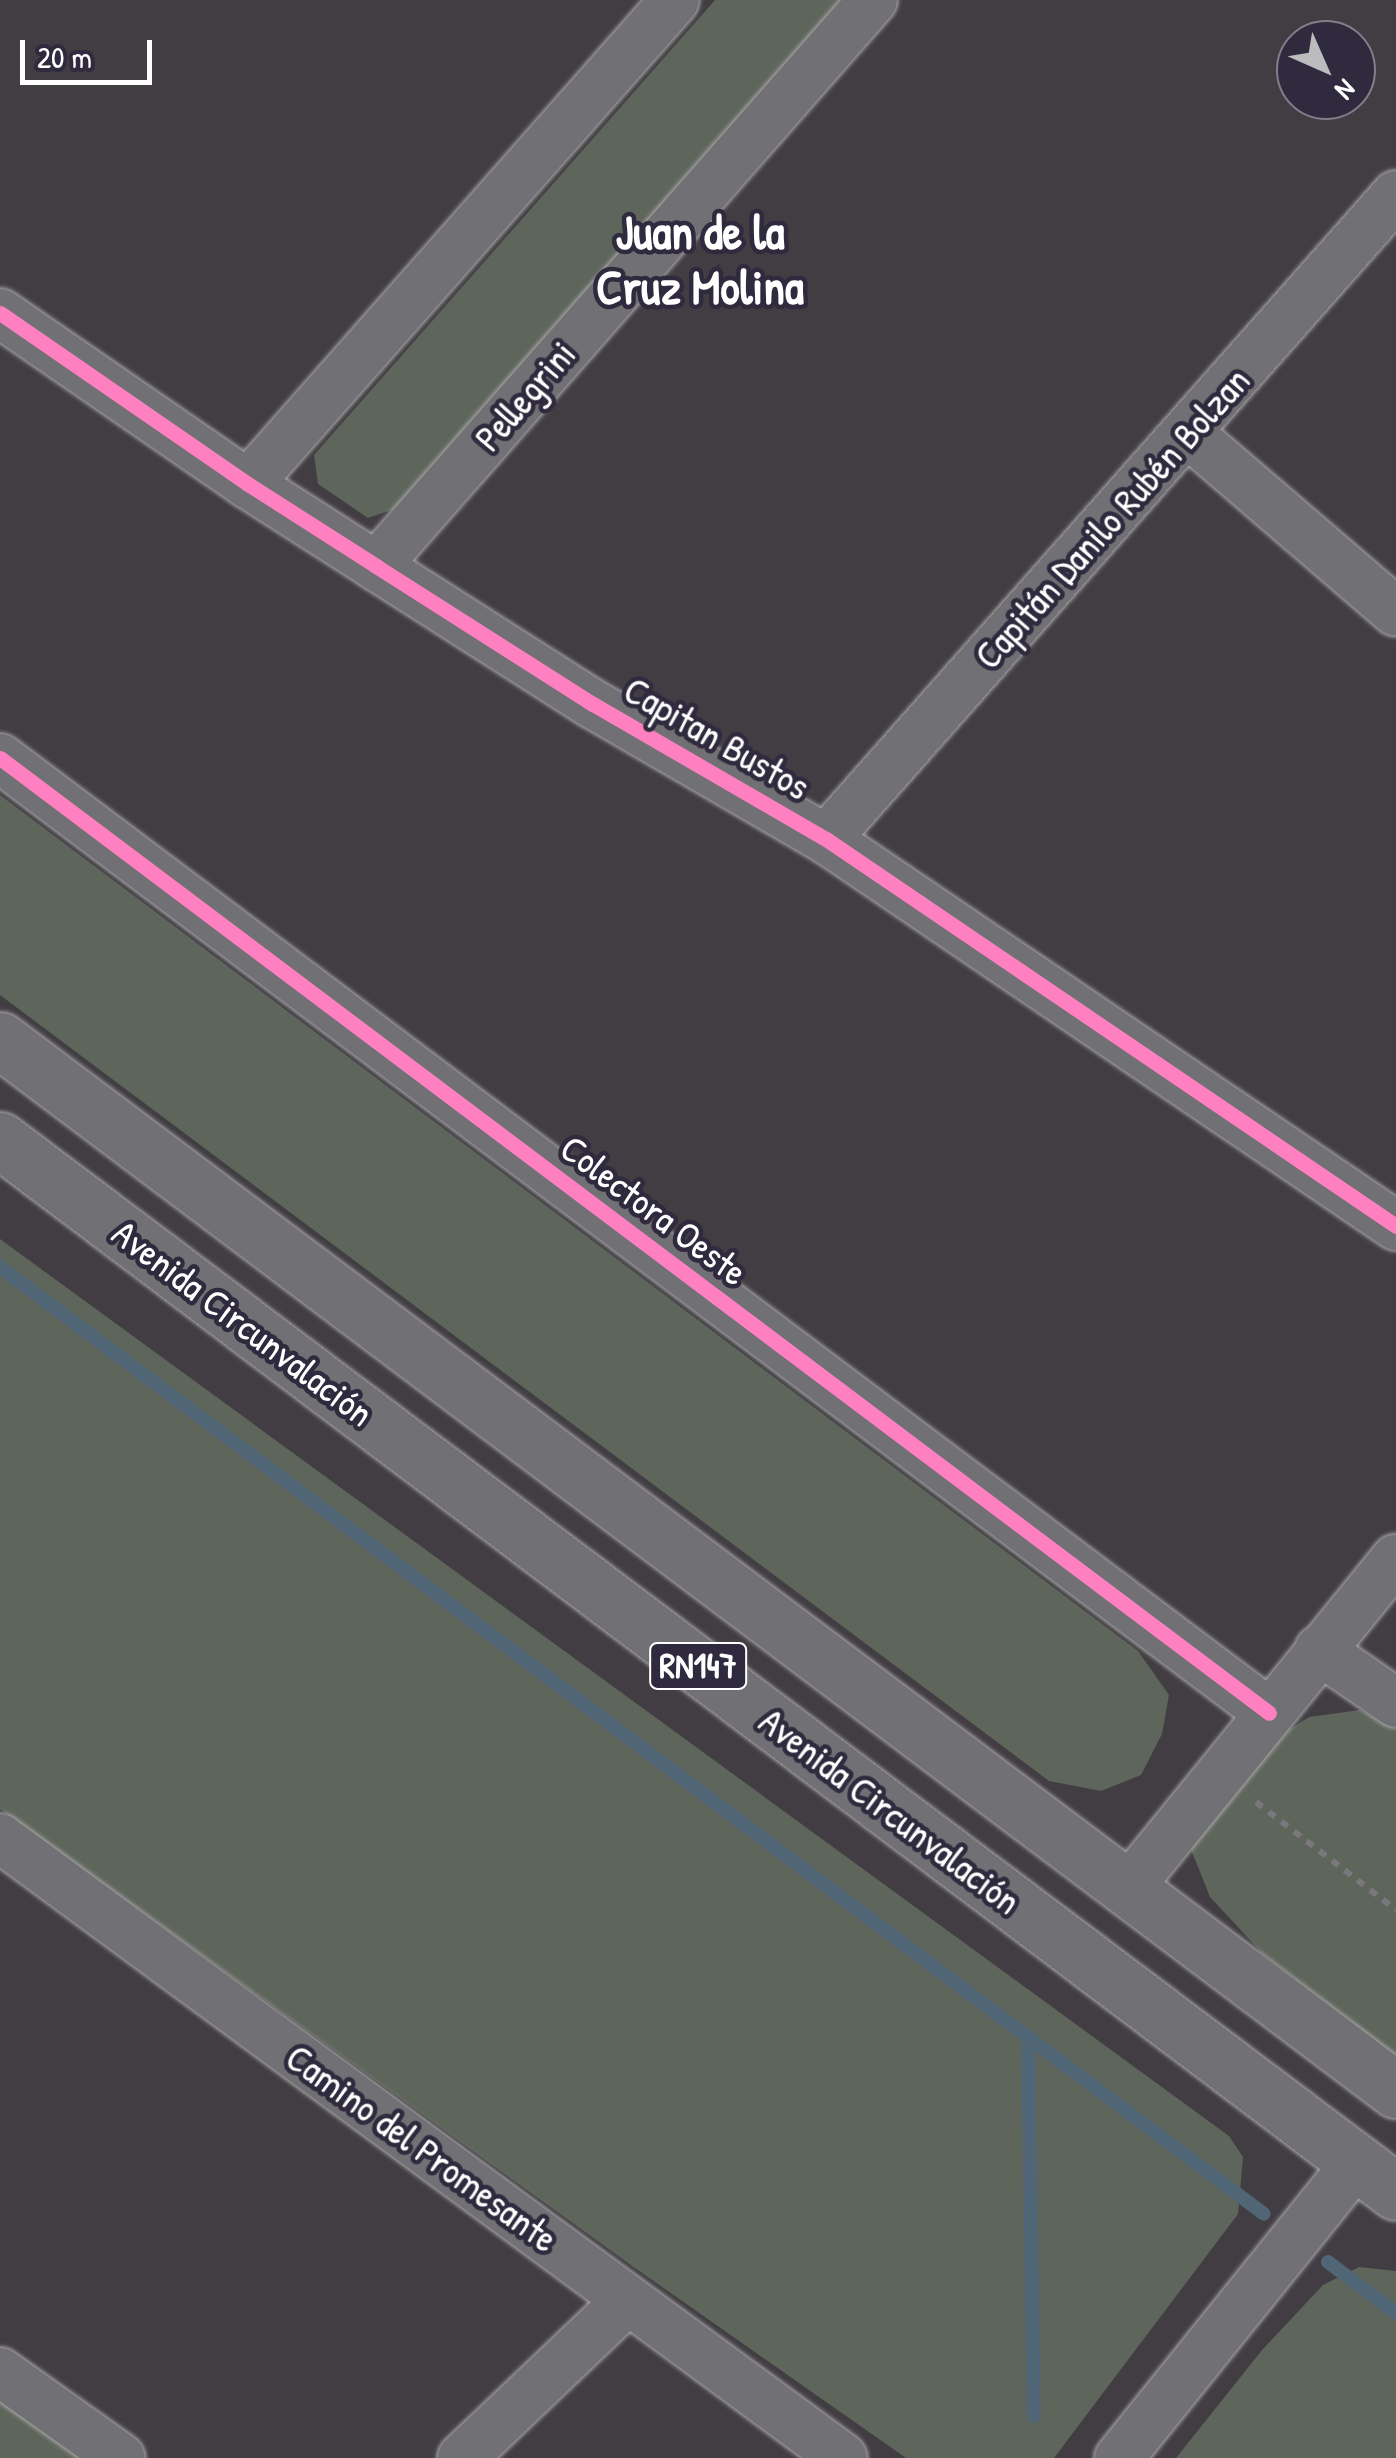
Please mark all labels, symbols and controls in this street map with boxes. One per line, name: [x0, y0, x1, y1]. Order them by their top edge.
scale bar: [25, 20, 158, 82]
north arrow: [1276, 20, 1376, 120]
text: 20 m: [37, 37, 92, 77]
text: N: [1327, 71, 1365, 109]
district label: Juan de la Cruz Molina: [596, 202, 804, 315]
street label: Pellegrini: [465, 332, 585, 460]
street label: Capitán Danilo Rubén Bolzan: [965, 358, 1259, 678]
street label: Capitan Bustos: [616, 667, 818, 809]
street label: Colectora Oeste: [552, 1125, 756, 1295]
street label: Avenida Circunvalación: [104, 1210, 382, 1436]
road number: RN147: [648, 1636, 748, 1696]
street label: Avenida Circunvalación: [751, 1698, 1029, 1924]
street label: Camino del Promesante: [277, 2034, 567, 2262]

